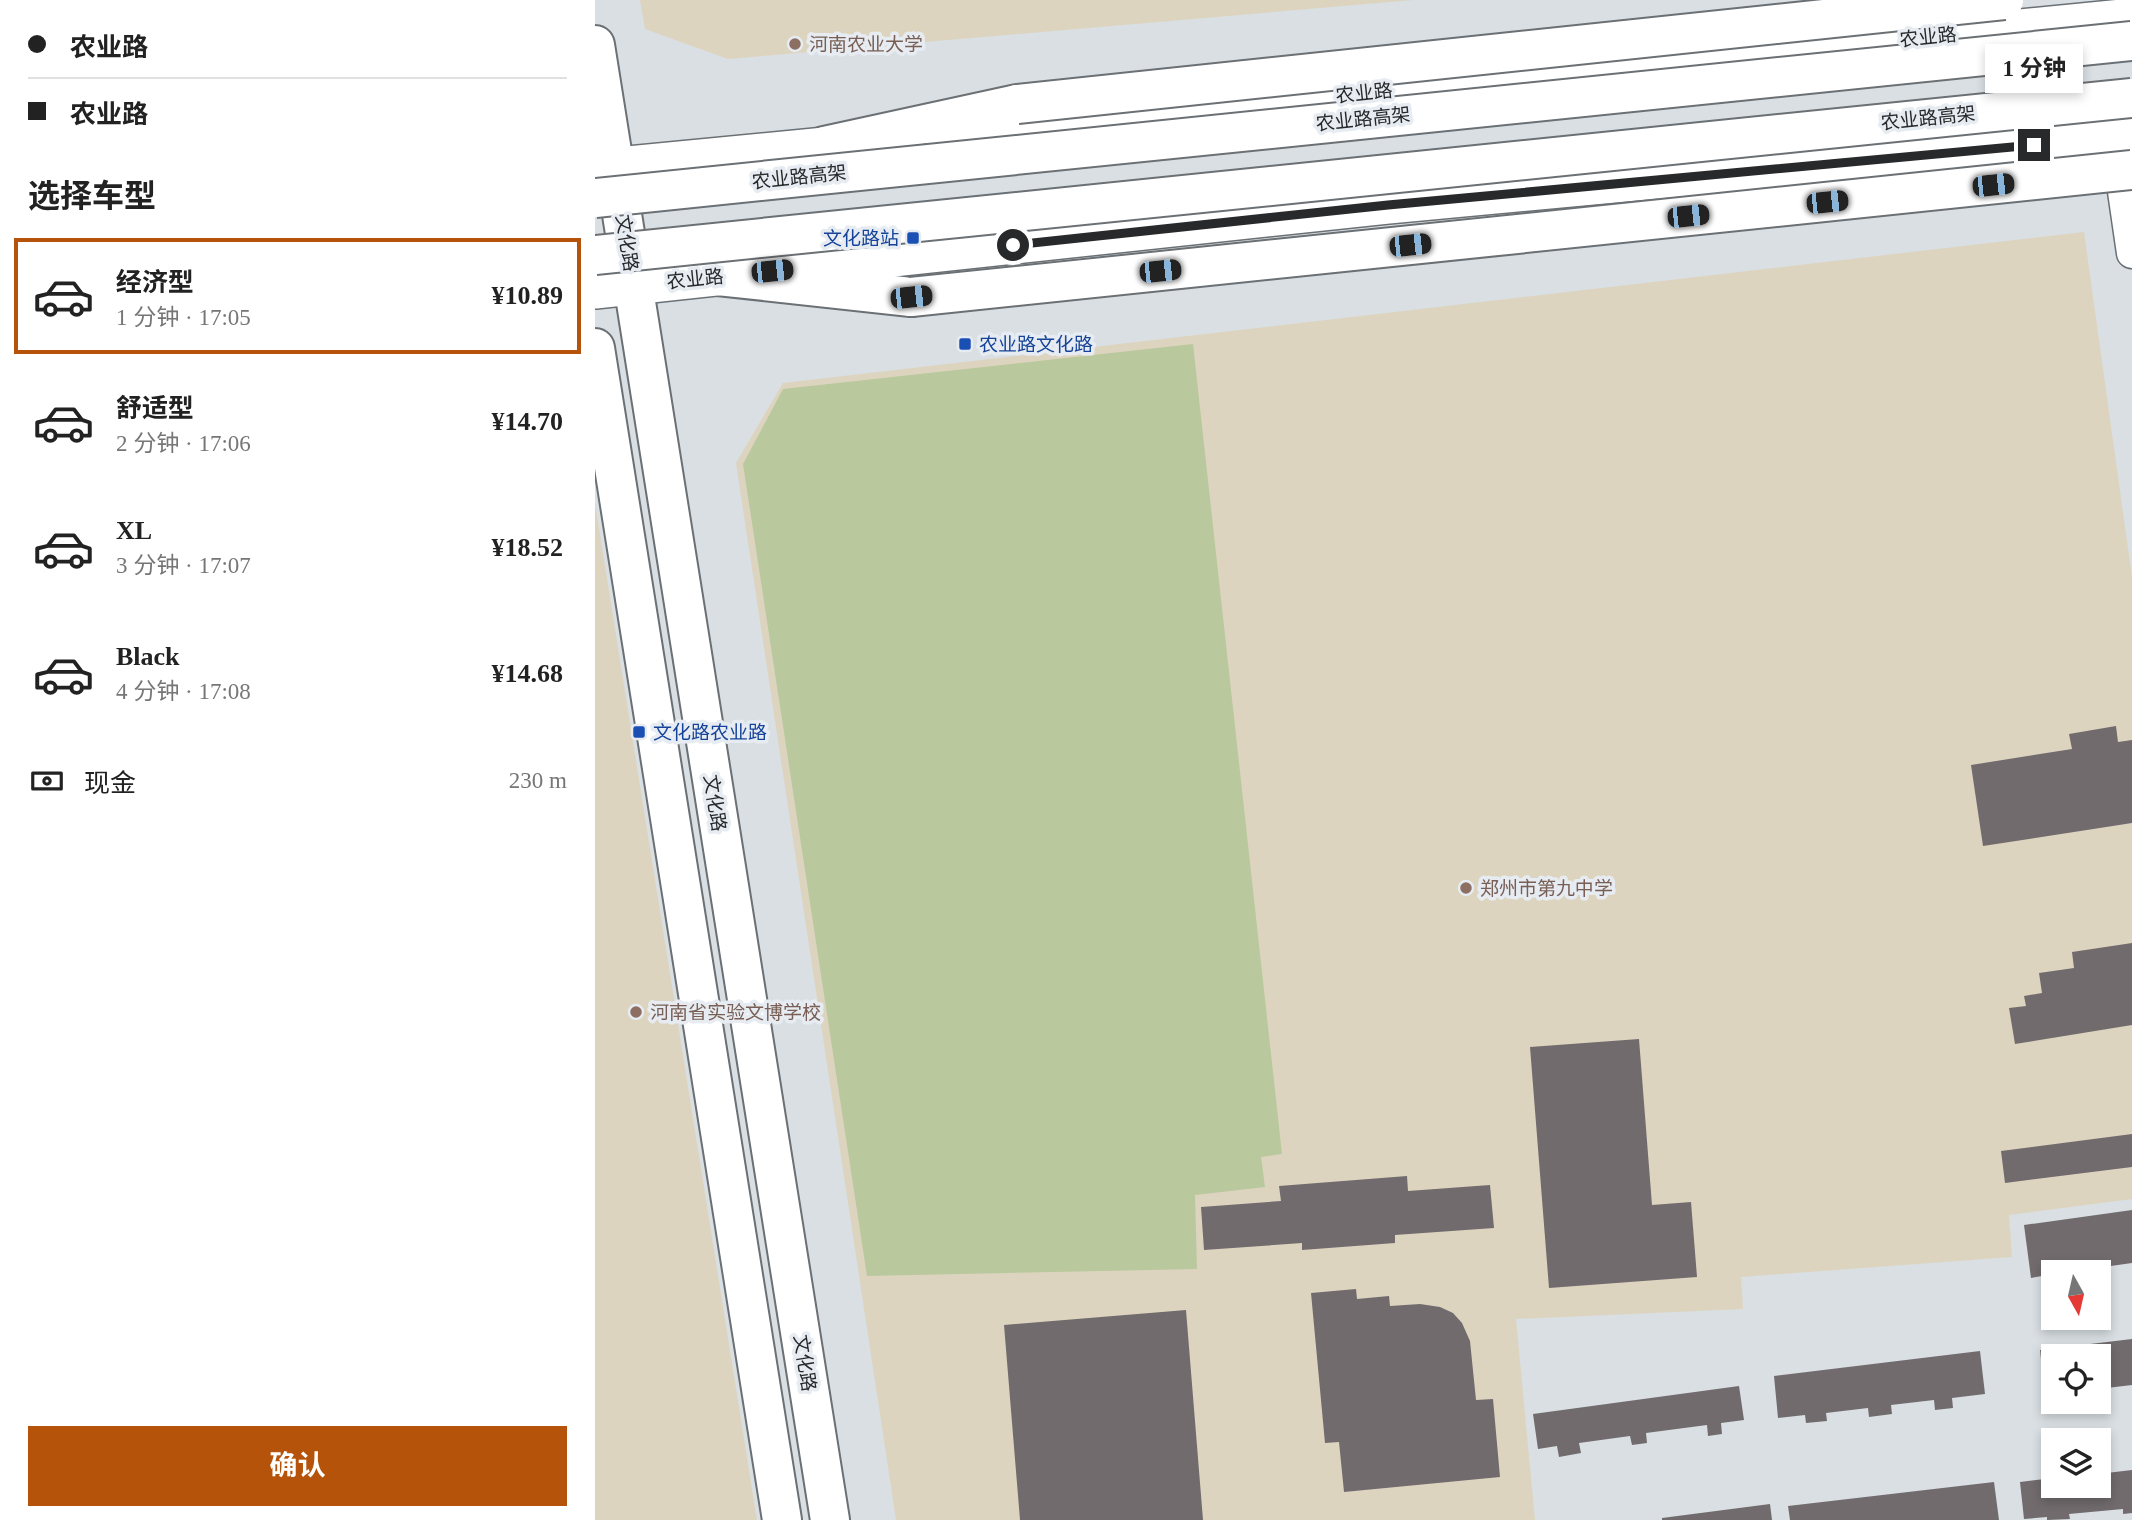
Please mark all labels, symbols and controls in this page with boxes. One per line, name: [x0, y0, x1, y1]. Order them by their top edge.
street label: 农业路: [1899, 24, 1957, 50]
text: 农业路: [70, 33, 148, 62]
place label: 河南农业大学: [809, 34, 923, 55]
marker: 河南农业大学: [787, 36, 803, 52]
callout: 1 分钟: [1985, 44, 2083, 92]
text: 1 分钟: [2002, 56, 2066, 81]
street label: 农业路: [1335, 80, 1393, 106]
text: 农业路: [70, 100, 148, 129]
street label: 农业路高架: [1880, 103, 1976, 133]
street label: 农业路高架: [1315, 104, 1411, 134]
route end: [2018, 129, 2050, 161]
street label: 农业路高架: [751, 162, 847, 192]
car: [1972, 172, 2015, 198]
text: 选择车型: [28, 178, 156, 214]
car: [1806, 189, 1849, 215]
car: [1667, 203, 1710, 229]
street label: 文化路: [612, 213, 642, 273]
place label: 文化路站: [823, 228, 899, 249]
route start: [997, 229, 1029, 261]
marker: 文化路站: [905, 230, 921, 246]
car: [1389, 232, 1432, 258]
car: [751, 258, 794, 284]
car: [1139, 258, 1182, 284]
icon: car: [32, 265, 95, 328]
street label: 农业路: [666, 266, 724, 292]
text: 经济型: [116, 268, 194, 297]
text: ¥10.89: [492, 281, 563, 310]
car: [890, 284, 933, 310]
text: 1 分钟 · 17:05: [116, 305, 251, 330]
place label: 农业路文化路: [979, 334, 1093, 355]
marker: 农业路文化路: [957, 336, 973, 352]
icon: car: [32, 391, 95, 454]
text: 舒适型: [116, 394, 194, 423]
text: ¥14.70: [492, 407, 563, 436]
text: 2 分钟 · 17:06: [116, 431, 251, 456]
text: XL: [116, 516, 152, 545]
icon: car: [32, 517, 95, 580]
text: ¥18.52: [492, 533, 563, 562]
text: 3 分钟 · 17:07: [116, 553, 251, 578]
text: Black: [116, 642, 180, 671]
icon: car: [32, 643, 95, 706]
text: ¥14.68: [492, 659, 563, 688]
text: 4 分钟 · 17:08: [116, 679, 251, 704]
place label: 文化路农业路: [653, 722, 767, 743]
marker: 文化路农业路: [631, 724, 647, 740]
icon: cash: [28, 762, 66, 800]
text: 230 m: [509, 768, 567, 793]
text: 现金: [84, 769, 136, 798]
street label: 文化路: [700, 773, 730, 833]
place label: 郑州市第九中学: [1480, 878, 1613, 899]
marker: 郑州市第九中学: [1458, 880, 1474, 896]
place label: 河南省实验文博学校: [650, 1002, 821, 1023]
marker: 河南省实验文博学校: [628, 1004, 644, 1020]
north arrow: [2041, 1260, 2111, 1330]
map controls: [2041, 1260, 2111, 1498]
street label: 文化路: [790, 1333, 820, 1393]
button: locate: [2041, 1344, 2111, 1414]
button: 确认: [28, 1426, 567, 1506]
button: layers: [2041, 1428, 2111, 1498]

